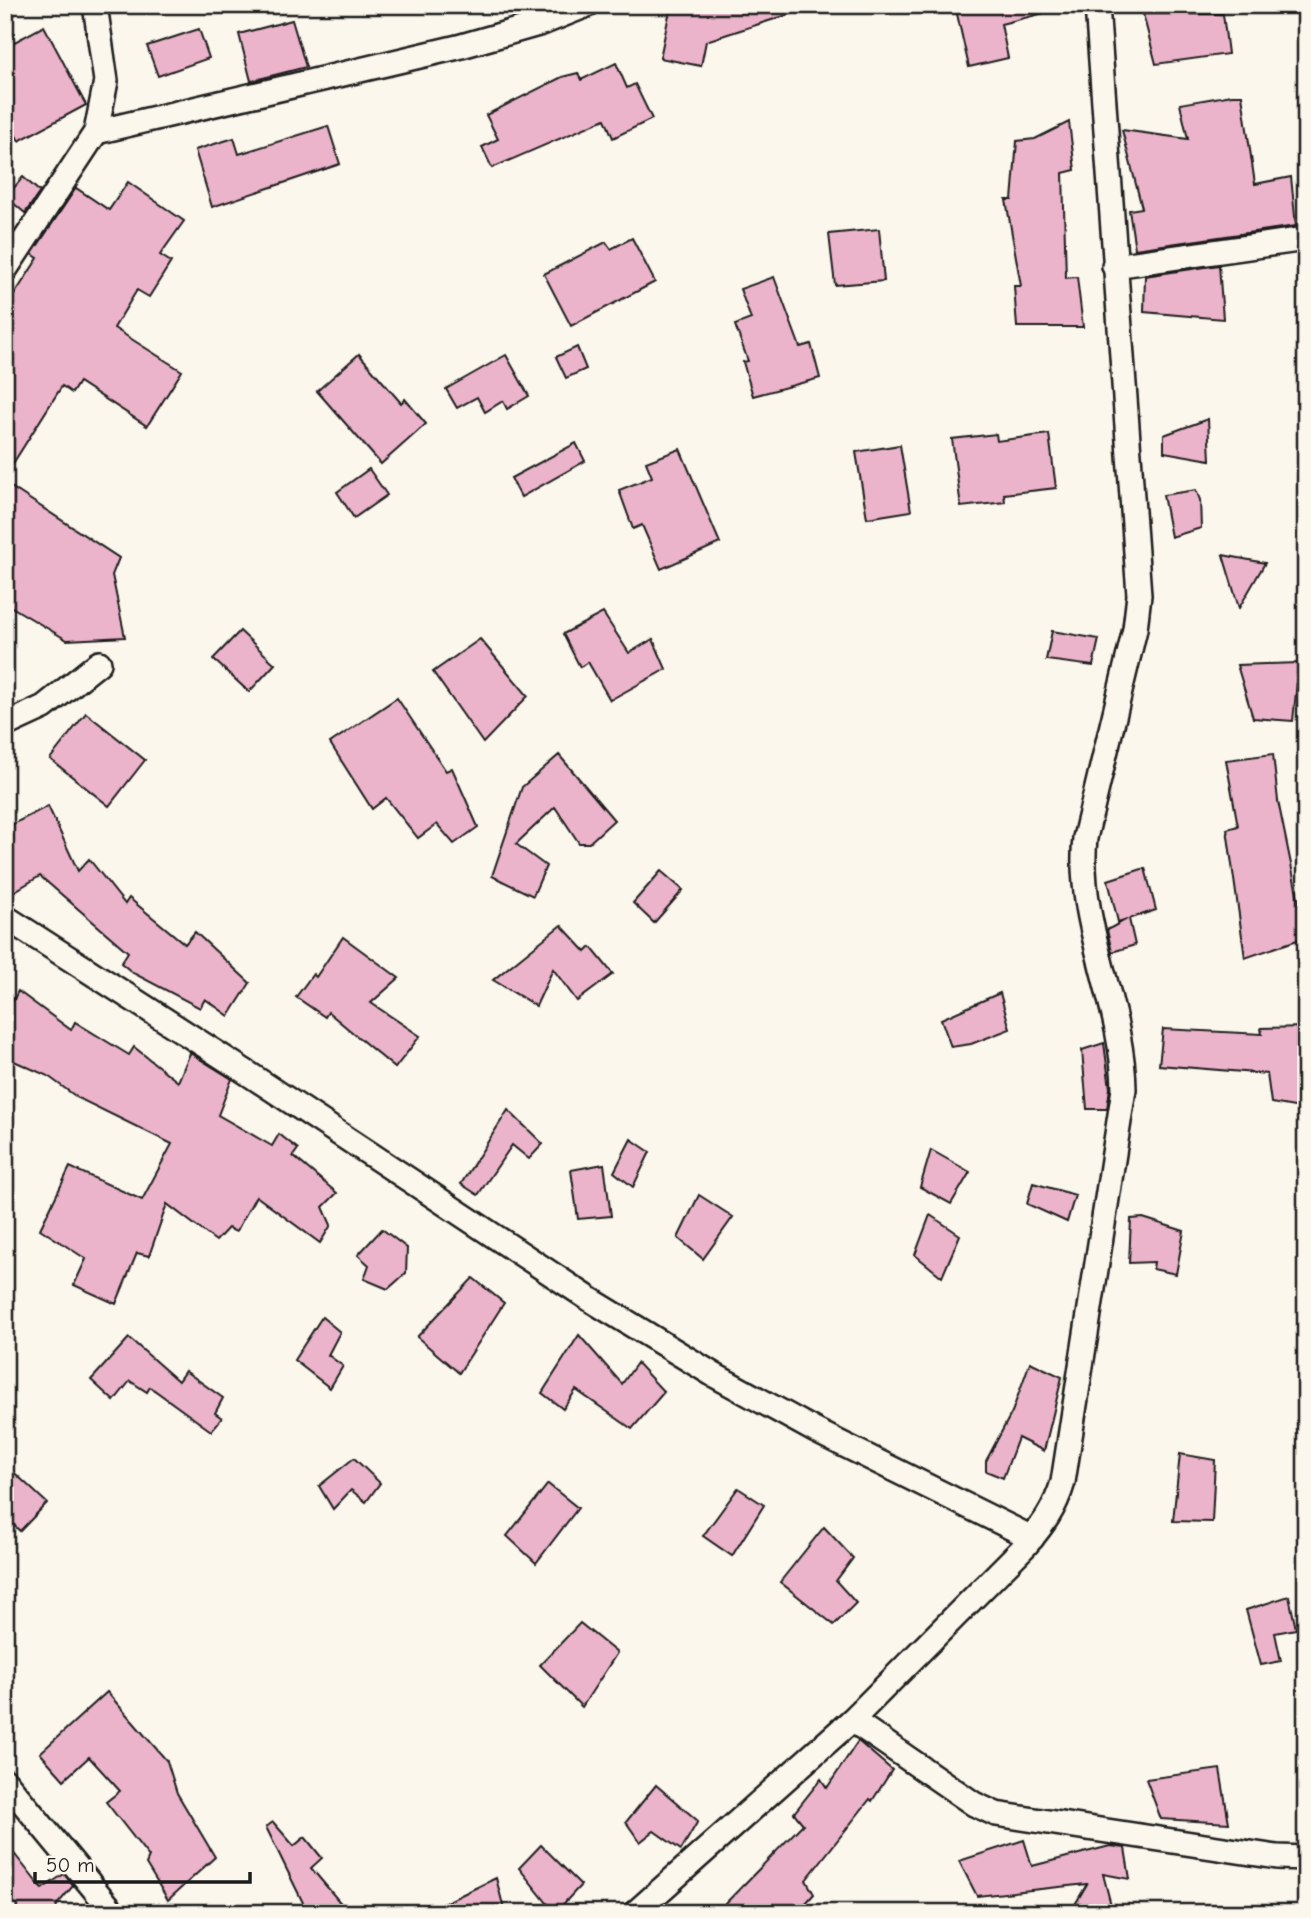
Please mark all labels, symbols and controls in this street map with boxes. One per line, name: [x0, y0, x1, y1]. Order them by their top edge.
scale bar: [35, 1841, 250, 1885]
text: 50 m: [46, 1853, 95, 1877]

